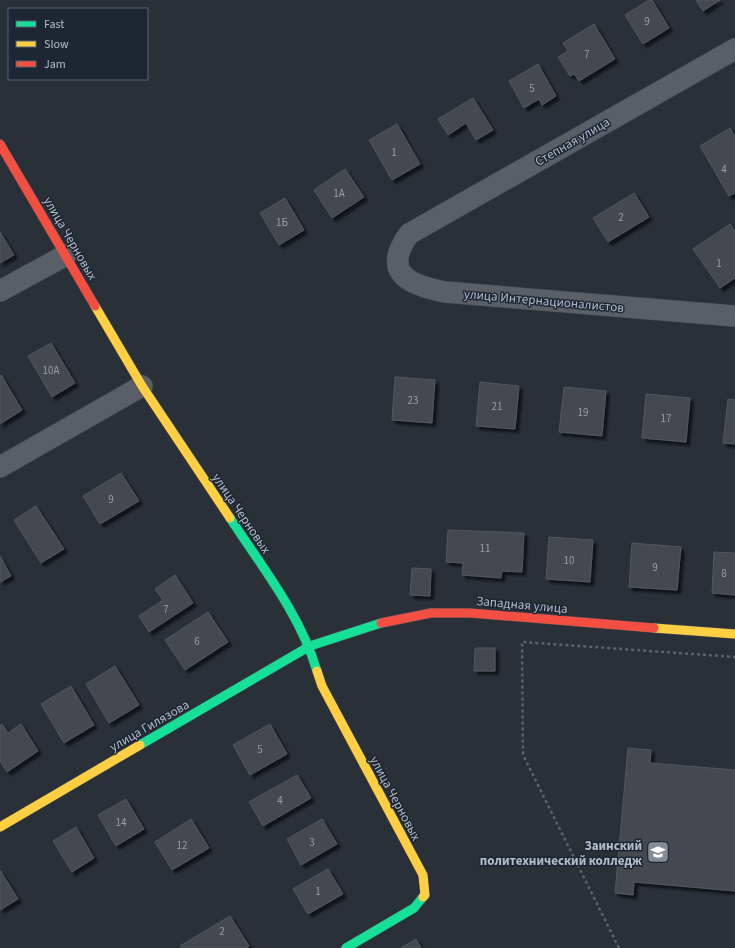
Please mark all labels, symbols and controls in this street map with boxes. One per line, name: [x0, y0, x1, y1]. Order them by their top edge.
legend: [8, 8, 148, 80]
house number: 9: [644, 14, 650, 29]
text: Fast: [44, 16, 64, 33]
text: Slow: [44, 36, 69, 53]
house number: 7: [584, 47, 590, 62]
text: Jam: [44, 56, 66, 73]
house number: 5: [529, 81, 535, 96]
street label: Степная улица: [532, 113, 613, 171]
house number: 1: [391, 145, 397, 160]
house number: 4: [721, 162, 727, 177]
house number: 1А: [333, 186, 345, 201]
street label: улица Черновых: [39, 193, 101, 284]
house number: 2: [618, 210, 624, 225]
house number: 1Б: [276, 215, 288, 230]
house number: 1: [716, 256, 722, 271]
street label: улица Интернационалистов: [463, 285, 625, 317]
house number: 10А: [43, 363, 59, 378]
house number: 23: [408, 393, 418, 408]
house number: 21: [492, 399, 502, 414]
house number: 19: [578, 405, 588, 420]
house number: 17: [661, 411, 671, 426]
street label: улица Черновых: [208, 470, 275, 558]
house number: 9: [108, 492, 114, 507]
house number: 11: [480, 541, 490, 556]
house number: 10: [564, 553, 574, 568]
house number: 9: [652, 560, 658, 575]
house number: 8: [721, 566, 727, 581]
street label: Западная улица: [475, 592, 568, 618]
house number: 7: [163, 602, 169, 617]
house number: 6: [194, 634, 200, 649]
street label: улица Гилязова: [106, 696, 193, 756]
house number: 5: [257, 742, 263, 757]
street label: улица Черновых: [365, 753, 425, 844]
house number: 4: [277, 793, 283, 808]
house number: 14: [116, 815, 127, 830]
house number: 3: [309, 835, 315, 850]
place label: Заинский политехнический колледж: [480, 837, 642, 870]
house number: 12: [177, 838, 187, 853]
school or university icon: Заинский политехнический колледж: [645, 839, 671, 865]
house number: 1: [315, 884, 321, 899]
house number: 2: [219, 924, 225, 939]

